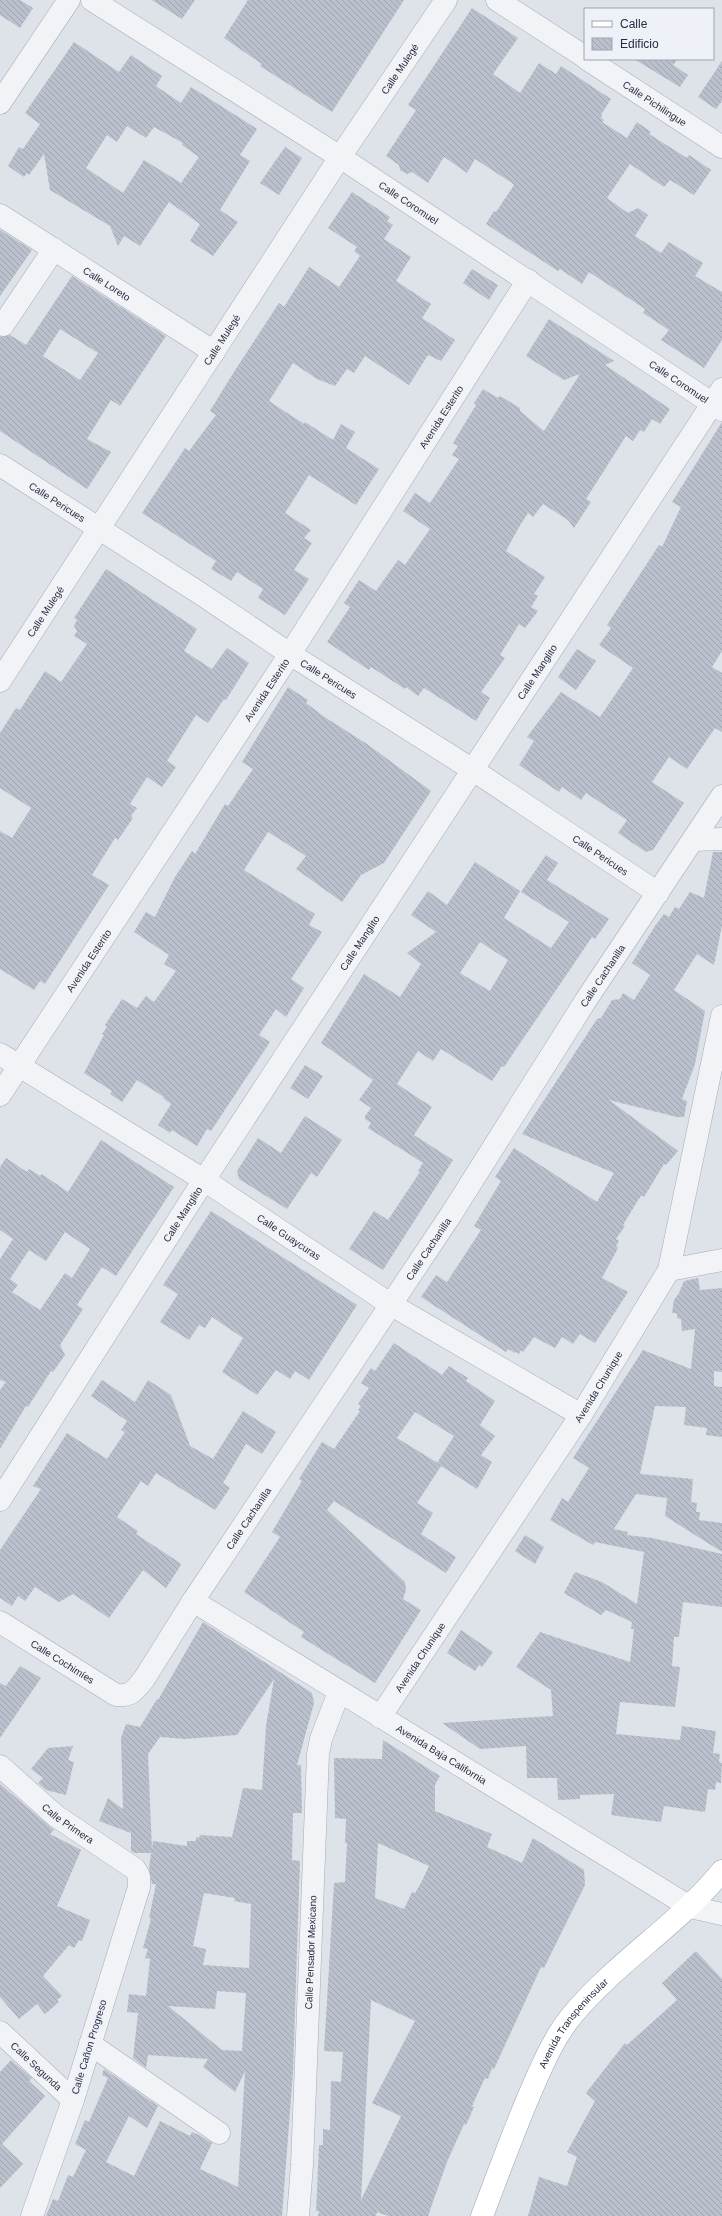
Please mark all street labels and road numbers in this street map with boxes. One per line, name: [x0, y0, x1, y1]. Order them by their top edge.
street label: Calle Mulegé: [379, 41, 421, 96]
street label: Calle Pichilingue: [621, 78, 689, 128]
street label: Calle Coromuel: [377, 179, 441, 226]
street label: Calle Loreto: [81, 264, 133, 303]
street label: Calle Mulegé: [201, 312, 242, 367]
street label: Calle Coromuel: [647, 358, 711, 405]
street label: Avenida Esterito: [417, 383, 465, 450]
street label: Calle Pericues: [27, 480, 87, 524]
street label: Calle Mulegé: [25, 584, 66, 639]
street label: Calle Manglito: [515, 642, 559, 701]
street label: Avenida Esterito: [242, 656, 291, 723]
street label: Calle Pericues: [299, 657, 359, 700]
street label: Calle Pericues: [571, 832, 630, 877]
street label: Calle Manglito: [337, 913, 382, 972]
street label: Avenida Esterito: [64, 927, 113, 994]
street label: Calle Cachanilla: [578, 942, 627, 1009]
street label: Calle Manglito: [161, 1184, 204, 1244]
street label: Calle Guaycuras: [255, 1212, 323, 1262]
street label: Calle Cachanilla: [403, 1215, 453, 1282]
street label: Avenida Chunique: [572, 1348, 624, 1424]
street label: Calle Cachanilla: [224, 1485, 273, 1551]
street label: Avenida Chunique: [393, 1620, 447, 1694]
street label: Calle Cochimíes: [29, 1637, 96, 1685]
street label: Avenida Baja California: [395, 1722, 489, 1786]
street label: Calle Primera: [40, 1801, 96, 1845]
street label: Calle Pensador Mexicano: [303, 1895, 318, 2010]
street label: Avenida Transpeninsular: [536, 1975, 610, 2070]
street label: Calle Cañon Progreso: [69, 1998, 109, 2096]
street label: Calle Segunda: [9, 2040, 65, 2093]

